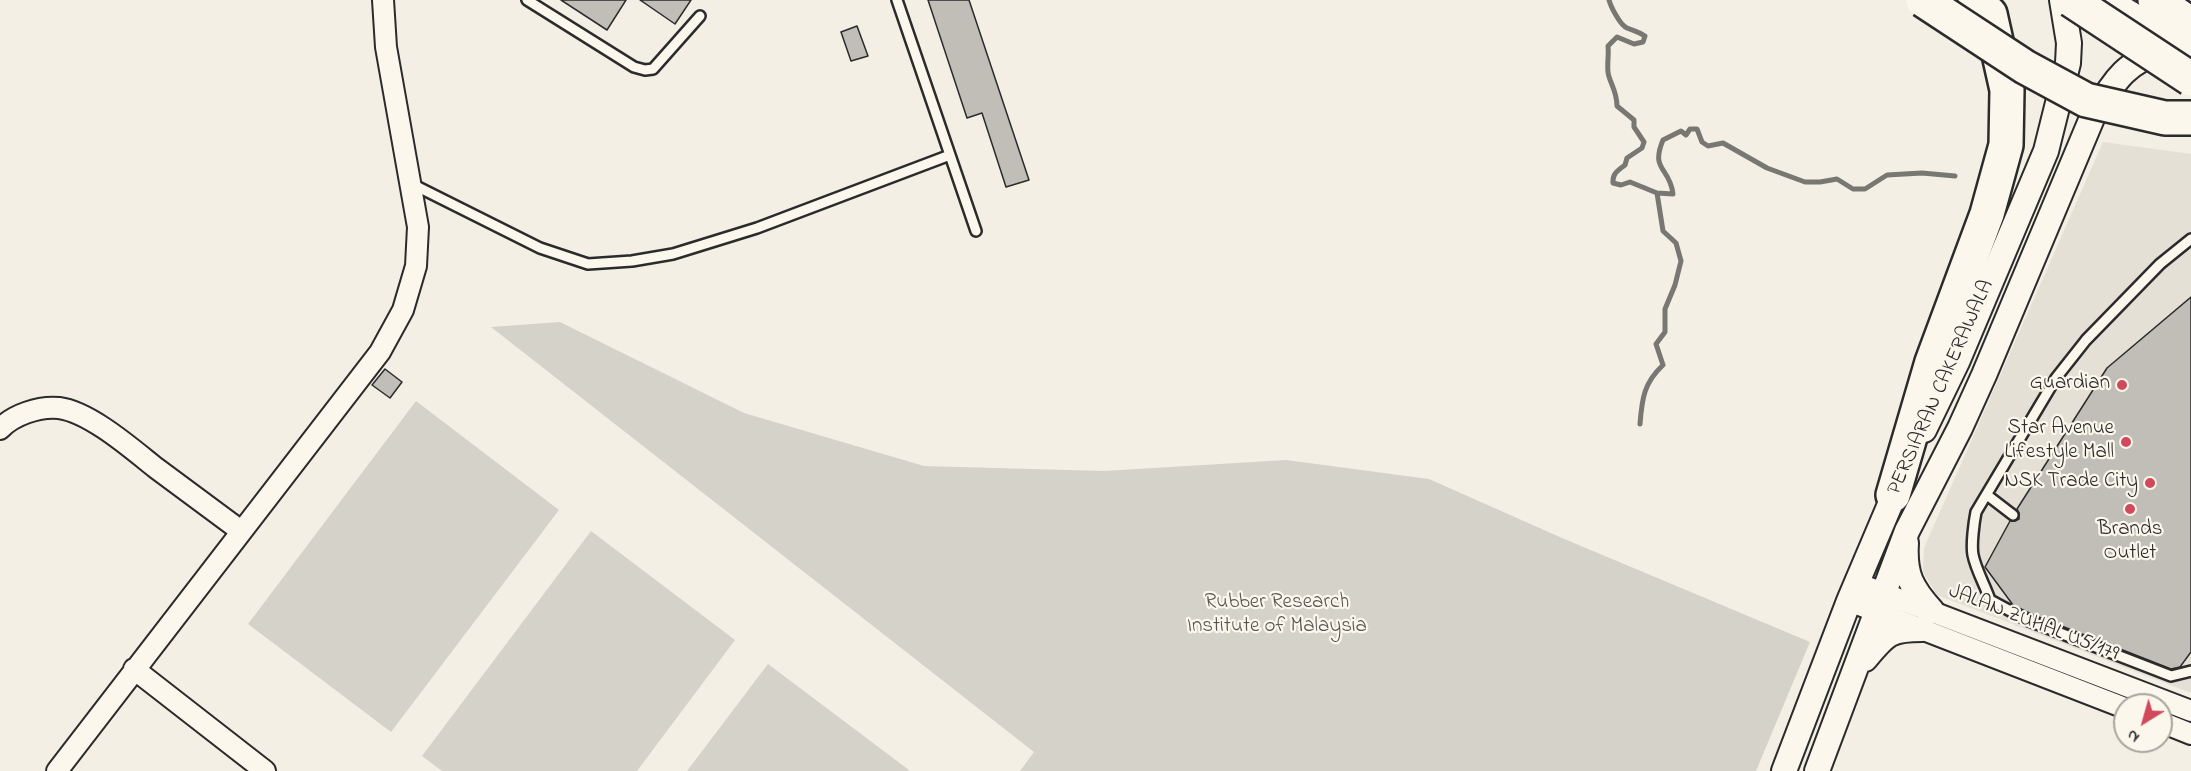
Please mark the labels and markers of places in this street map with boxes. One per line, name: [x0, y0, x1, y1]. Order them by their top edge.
place label: Guardian: [2030, 372, 2110, 398]
marker: Guardian: [2115, 378, 2129, 392]
place label: Star Avenue Lifestyle Mall: [2005, 417, 2114, 467]
marker: Star Avenue Lifestyle Mall: [2119, 435, 2133, 449]
place label: NSK Trade City: [2005, 470, 2138, 496]
marker: NSK Trade City: [2143, 476, 2157, 490]
marker: Brands Outlet: [2123, 502, 2137, 516]
place label: Brands Outlet: [2098, 518, 2162, 568]

